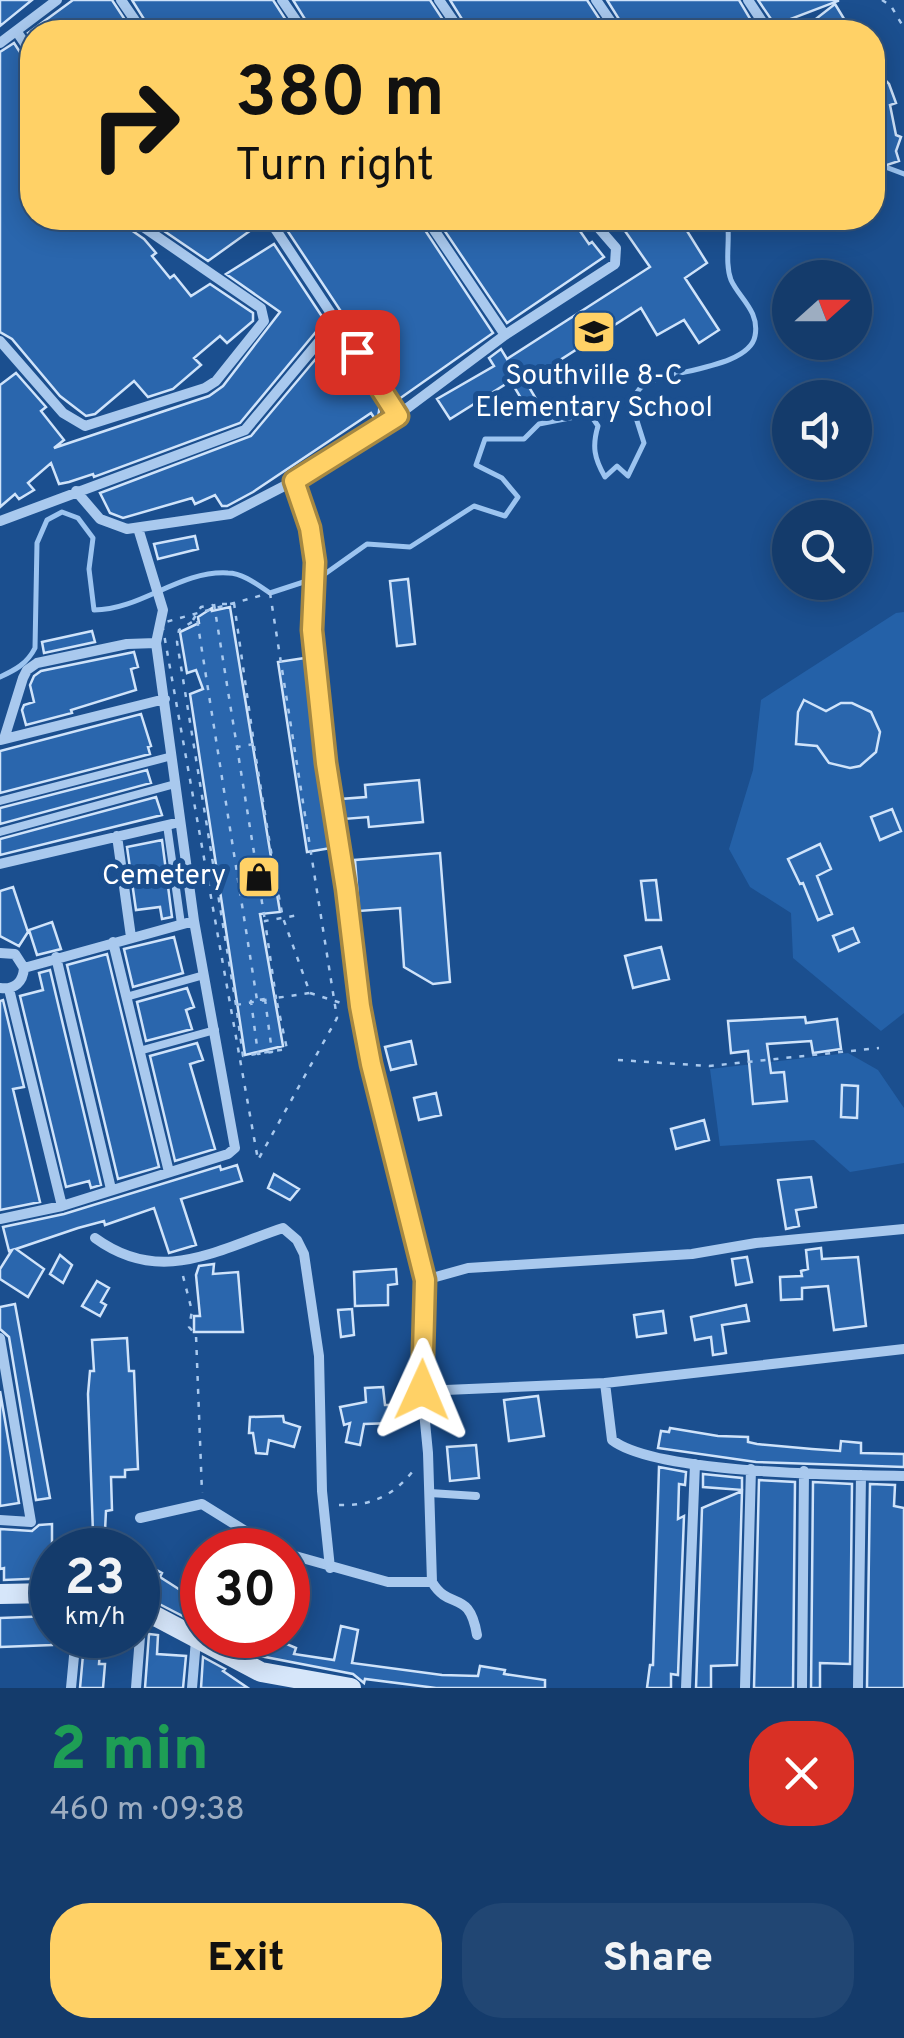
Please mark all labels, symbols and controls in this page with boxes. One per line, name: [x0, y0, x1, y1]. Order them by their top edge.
text: 380 m: [235, 52, 445, 141]
icon: right: [70, 60, 200, 190]
text: Turn right: [235, 139, 434, 196]
north arrow: [772, 260, 872, 360]
map controls: [772, 260, 872, 600]
school or university icon: Southville 8-C Elementary School: [571, 309, 617, 355]
pin: [315, 310, 400, 395]
icon: arrive: [330, 325, 385, 380]
place label: Southville 8-C Elementary School: [475, 359, 713, 427]
button: sound: [772, 380, 872, 480]
button: search: [772, 500, 872, 600]
shop icon: Cemetery: [236, 854, 282, 900]
place label: Cemetery: [102, 859, 226, 895]
position arrow: [370, 1338, 474, 1442]
speed limit sign: 30: [180, 1528, 310, 1658]
text: 23: [65, 1549, 125, 1612]
text: km/h: [65, 1602, 125, 1634]
text: 2 min: [50, 1715, 209, 1791]
button: close: [749, 1721, 854, 1826]
text: 460 m · 09:38: [50, 1791, 245, 1831]
button: Exit: [50, 1903, 442, 2018]
button: Share: [462, 1903, 854, 2018]

